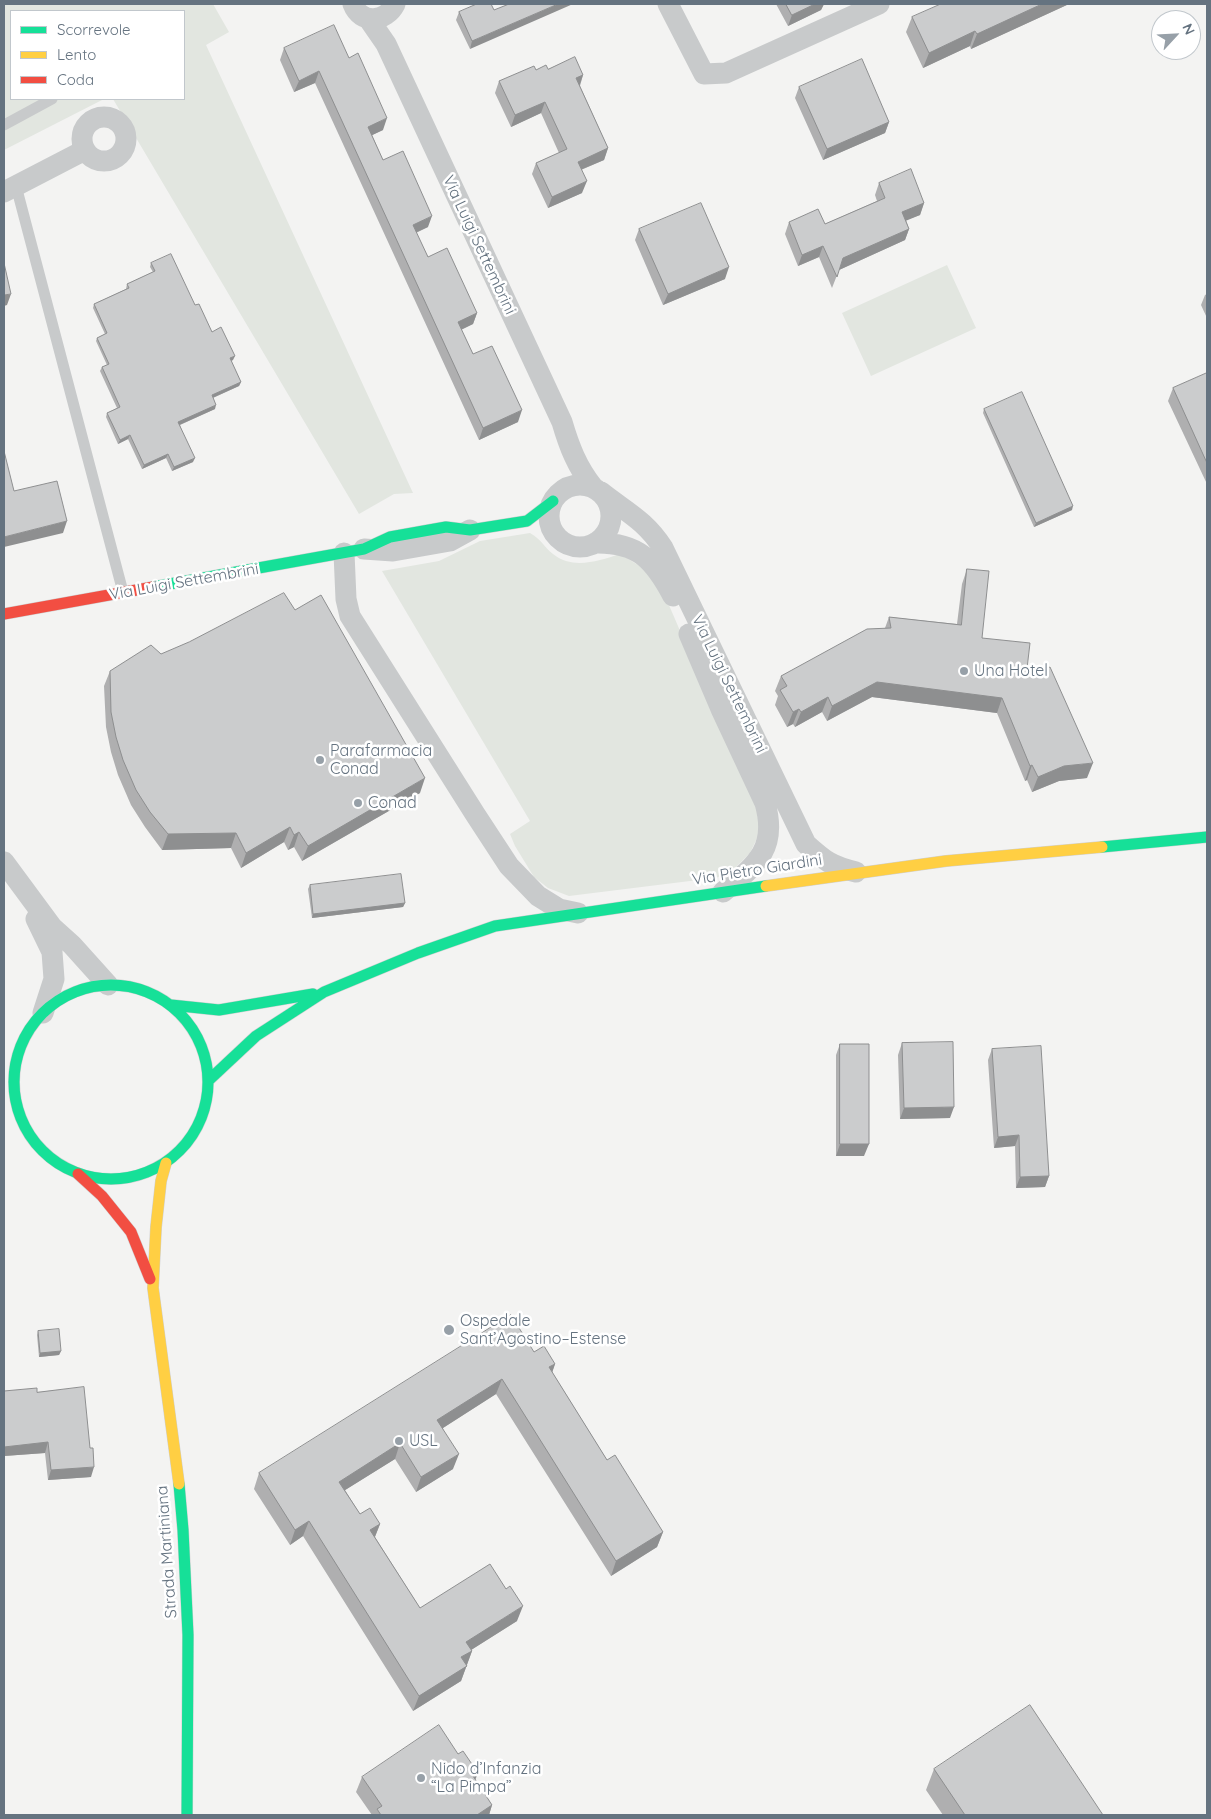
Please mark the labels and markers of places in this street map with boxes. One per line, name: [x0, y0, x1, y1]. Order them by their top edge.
place label: Una Hotel: [974, 661, 1048, 681]
marker: Una Hotel: [958, 665, 970, 677]
place label: Parafarmacia Conad: [330, 741, 432, 779]
marker: Parafarmacia Conad: [314, 754, 326, 766]
place label: Conad: [368, 793, 417, 813]
marker: Conad: [352, 797, 364, 809]
place label: Ospedale Sant’Agostino–Estense: [460, 1311, 626, 1349]
marker: Ospedale Sant’Agostino–Estense: [442, 1323, 456, 1337]
place label: USL: [409, 1431, 438, 1451]
marker: USL: [393, 1435, 405, 1447]
place label: Nido d’Infanzia “La Pimpa”: [431, 1759, 541, 1797]
marker: Nido d’Infanzia “La Pimpa”: [415, 1772, 427, 1784]

